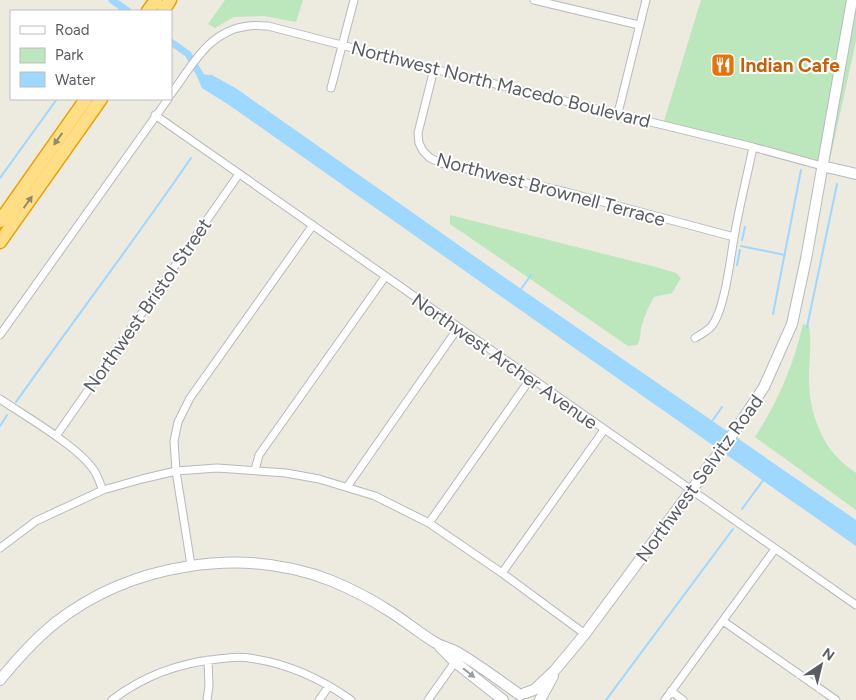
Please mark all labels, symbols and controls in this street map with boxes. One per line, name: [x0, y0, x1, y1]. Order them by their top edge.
legend: [10, 10, 172, 100]
text: Road: [55, 21, 90, 39]
street label: Northwest North Macedo Boulevard: [349, 36, 653, 133]
text: Park: [55, 46, 84, 64]
restaurant icon: Indian Cafe: [710, 52, 736, 78]
place label: Indian Cafe: [740, 54, 840, 77]
text: Water: [55, 71, 95, 89]
one-way arrow: [53, 132, 63, 145]
street label: Northwest Brownell Terrace: [434, 148, 668, 231]
one-way arrow: [23, 195, 33, 209]
street label: Northwest Bristol Street: [79, 214, 216, 397]
street label: Northwest Archer Avenue: [407, 288, 602, 434]
street label: Northwest Selvitz Road: [631, 390, 768, 566]
north arrow: [796, 640, 846, 690]
text: N: [819, 645, 837, 665]
one-way arrow: [463, 668, 476, 679]

